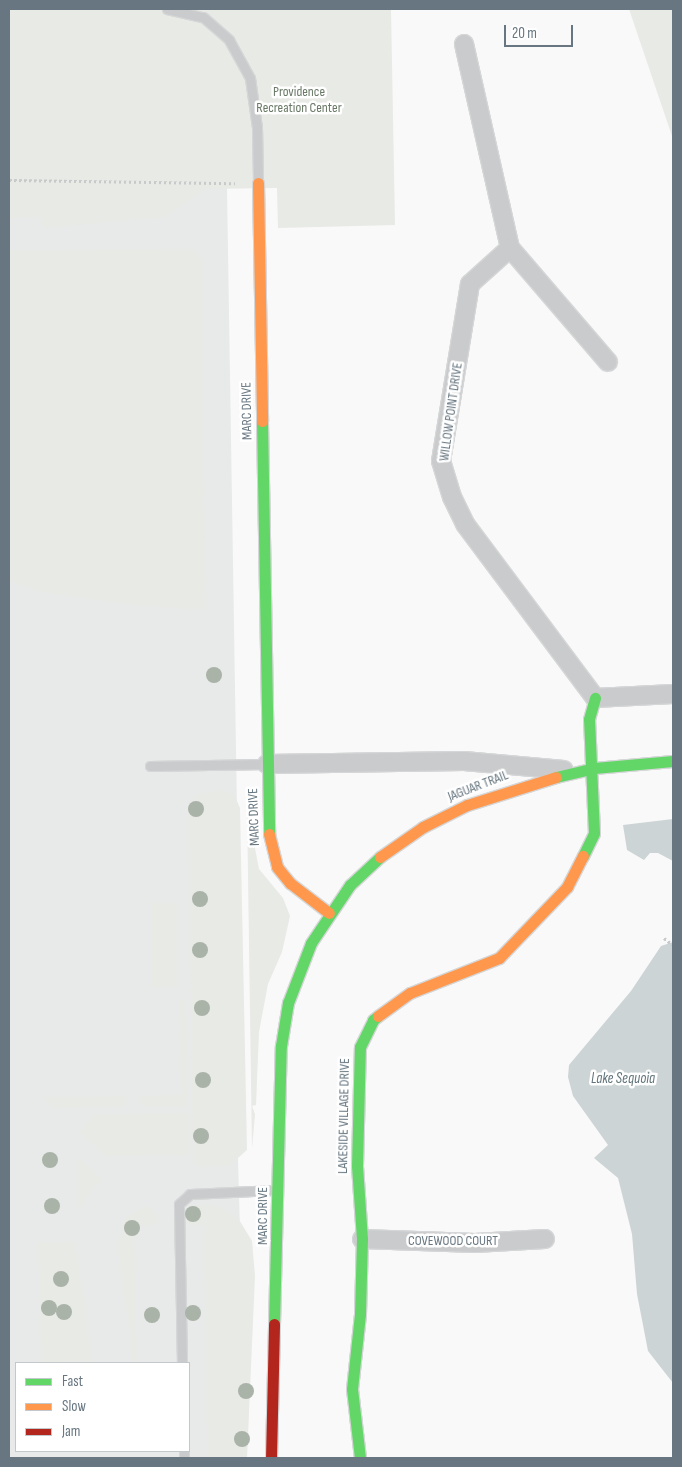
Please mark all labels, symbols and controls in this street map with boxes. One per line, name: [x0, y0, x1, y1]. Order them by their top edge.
scale bar: [507, 15, 576, 47]
text: 20 m: [512, 24, 537, 43]
park label: Providence Recreation Center: [256, 84, 342, 116]
street label: WILLOW POINT DRIVE: [436, 362, 466, 462]
street label: MARC DRIVE: [238, 382, 256, 440]
street label: JAGUAR TRAIL: [445, 767, 511, 805]
street label: MARC DRIVE: [245, 788, 263, 846]
street label: LAKESIDE VILLAGE DRIVE: [335, 1058, 353, 1174]
water label: Lake Sequoia: [591, 1070, 655, 1088]
street label: MARC DRIVE: [255, 1187, 271, 1245]
street label: COVEWOOD COURT: [408, 1233, 498, 1249]
legend: [15, 1362, 190, 1452]
text: Fast: [62, 1372, 83, 1391]
text: Slow: [62, 1397, 86, 1416]
text: Jam: [62, 1422, 80, 1441]

